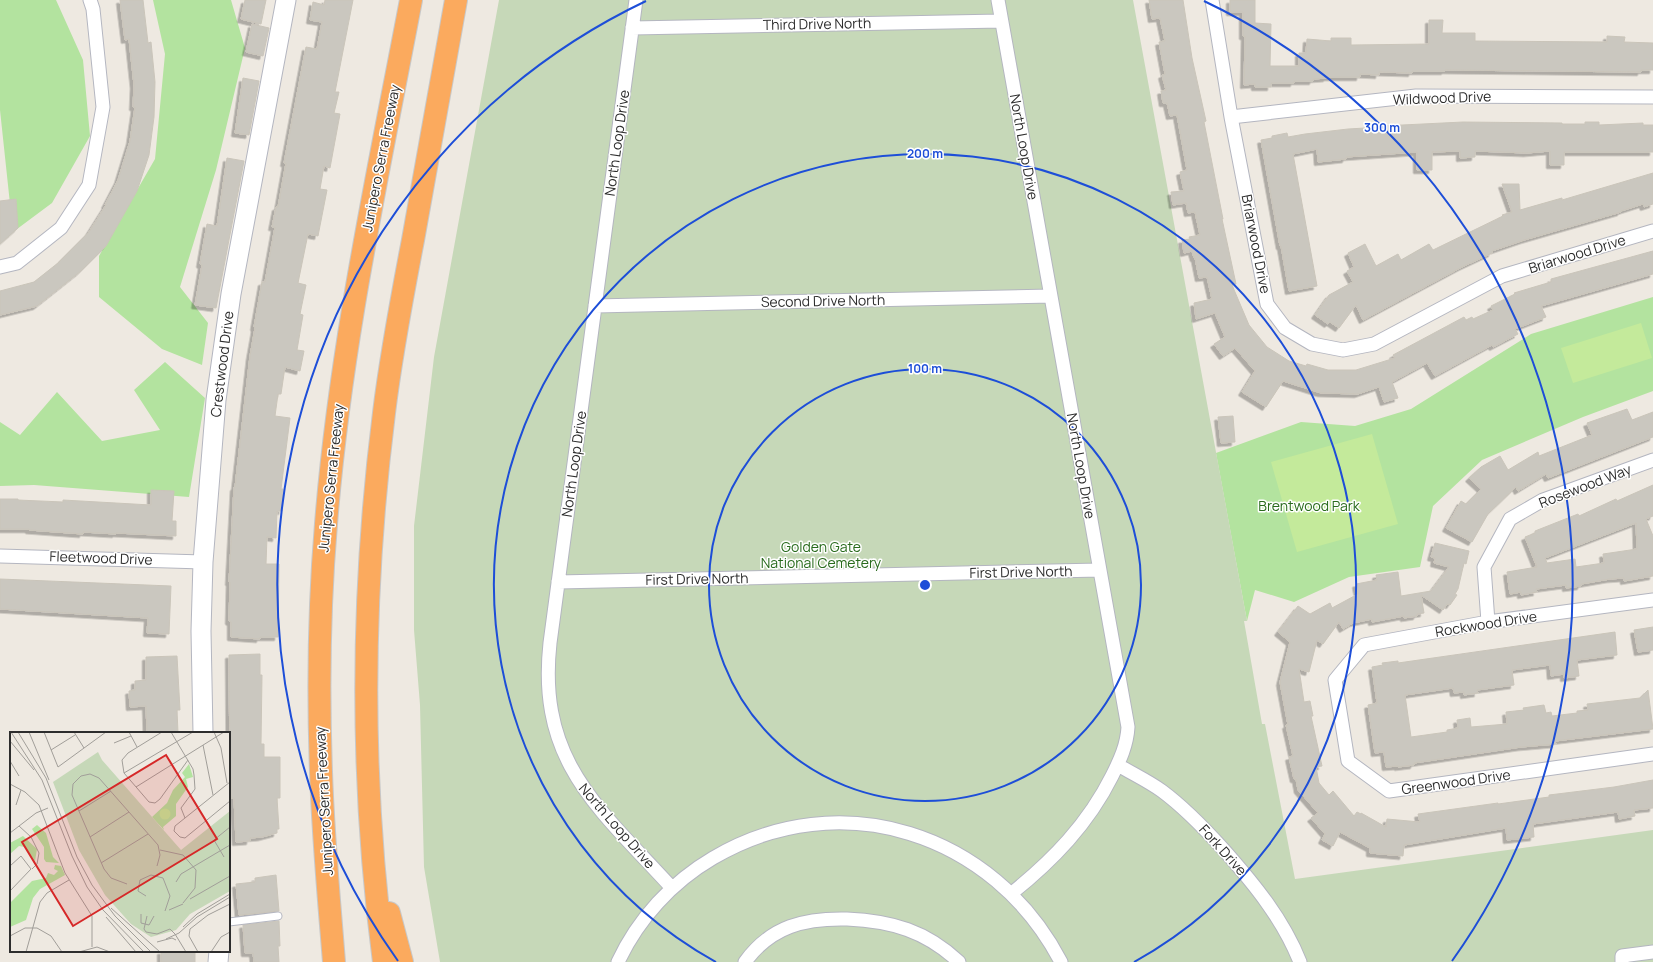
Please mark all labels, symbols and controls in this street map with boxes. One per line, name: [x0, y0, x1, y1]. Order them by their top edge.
street label: Third Drive North: [763, 13, 871, 34]
street label: Junipero Serra Freeway: [357, 82, 404, 233]
street label: Wildwood Drive: [1392, 86, 1492, 109]
street label: North Loop Drive: [600, 89, 633, 197]
street label: North Loop Drive: [1006, 92, 1043, 201]
text: 300 m: [1364, 119, 1400, 136]
text: 200 m: [907, 145, 943, 162]
street label: Briarwood Drive: [1238, 193, 1275, 295]
street label: Briarwood Drive: [1526, 230, 1628, 277]
street label: Second Drive North: [761, 290, 885, 311]
street label: Crestwood Drive: [206, 310, 237, 418]
text: 100 m: [908, 360, 942, 377]
street label: Junipero Serra Freeway: [313, 402, 348, 553]
street label: North Loop Drive: [557, 410, 590, 518]
street label: North Loop Drive: [1063, 411, 1100, 520]
street label: Rosewood Way: [1536, 459, 1634, 512]
park label: Brentwood Park: [1258, 496, 1361, 515]
park label: Golden Gate National Cemetery: [761, 537, 882, 572]
street label: Fleetwood Drive: [49, 546, 153, 569]
street label: First Drive North: [969, 561, 1073, 582]
street label: First Drive North: [645, 568, 749, 589]
centre of rings: [918, 578, 932, 592]
street label: Rockwood Drive: [1434, 606, 1538, 641]
street label: Junipero Serra Freeway: [310, 725, 337, 876]
inset map: [10, 732, 230, 952]
street label: Greenwood Drive: [1400, 764, 1512, 799]
street label: North Loop Drive: [575, 779, 660, 872]
street label: Fork Drive: [1195, 820, 1251, 879]

